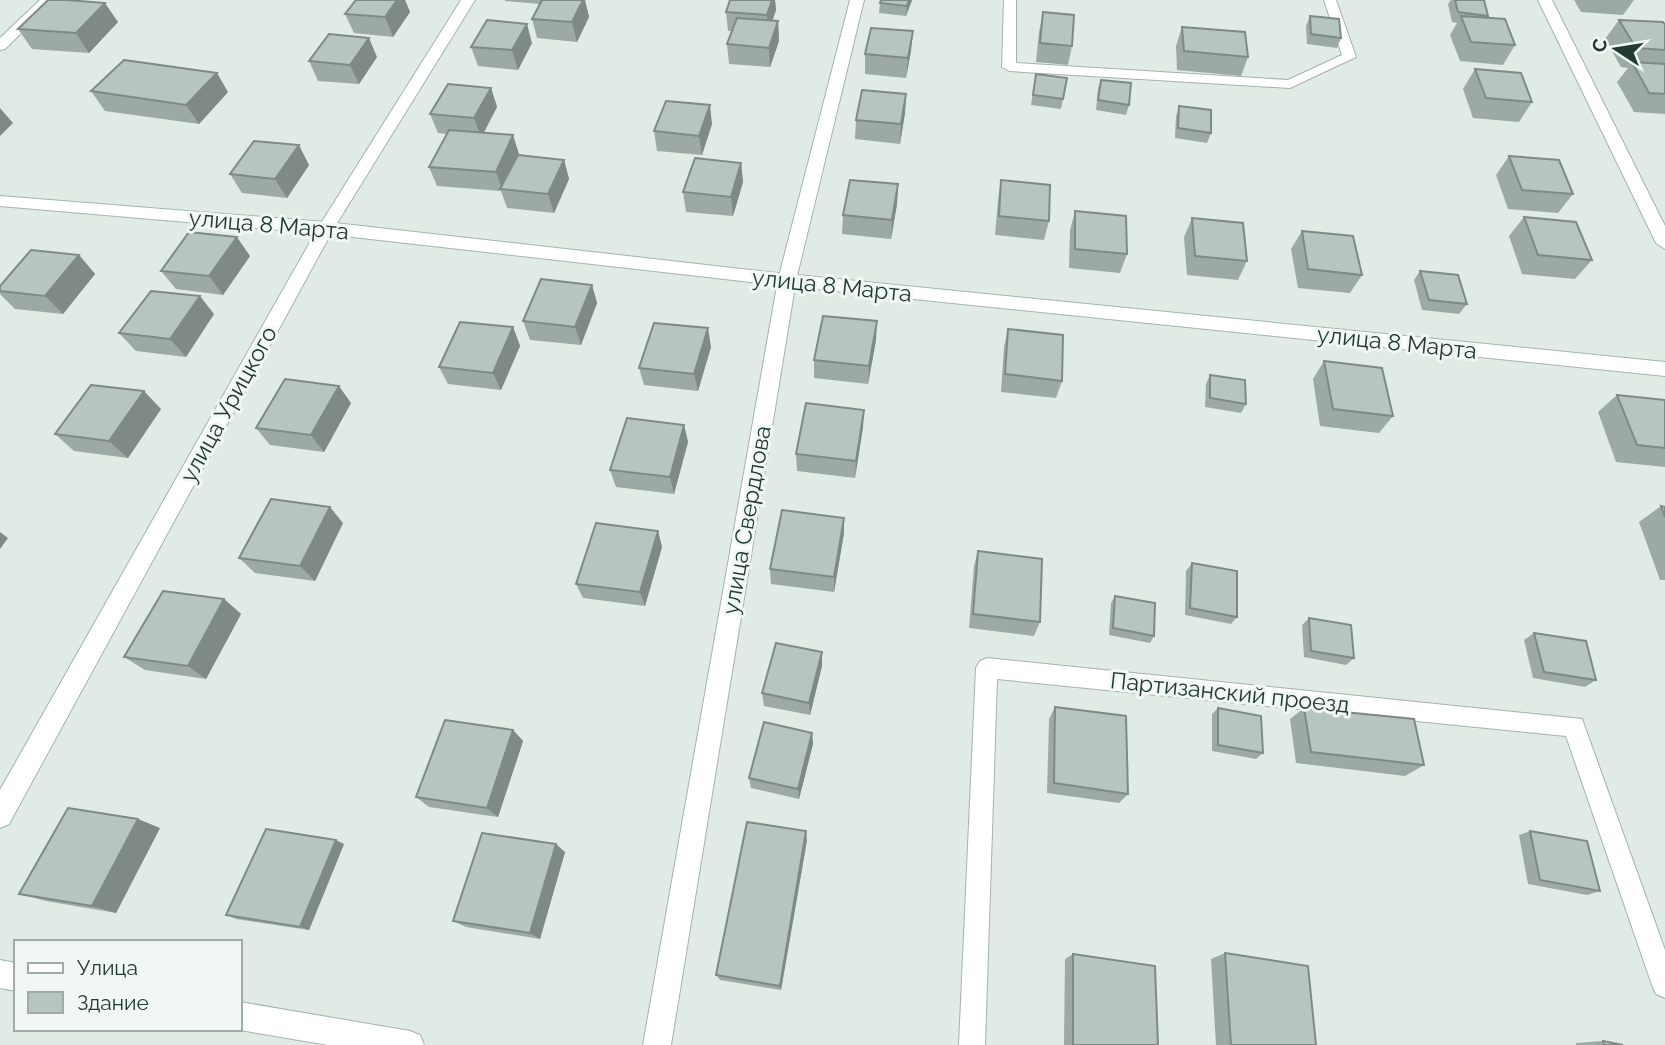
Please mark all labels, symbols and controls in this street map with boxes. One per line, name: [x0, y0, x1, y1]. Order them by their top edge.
north arrow: [1581, 14, 1651, 84]
text: С: [1587, 37, 1611, 54]
street label: улица 8 Марта: [188, 204, 350, 244]
street label: улица 8 Марта: [751, 263, 913, 307]
street label: улица 8 Марта: [1316, 320, 1478, 364]
street label: улица Урицкого: [174, 321, 282, 487]
street label: улица Свердлова: [716, 423, 776, 617]
street label: Партизанский проезд: [1109, 666, 1351, 718]
legend: [14, 940, 242, 1031]
text: Улица: [77, 955, 138, 980]
text: Здание: [77, 990, 149, 1015]

